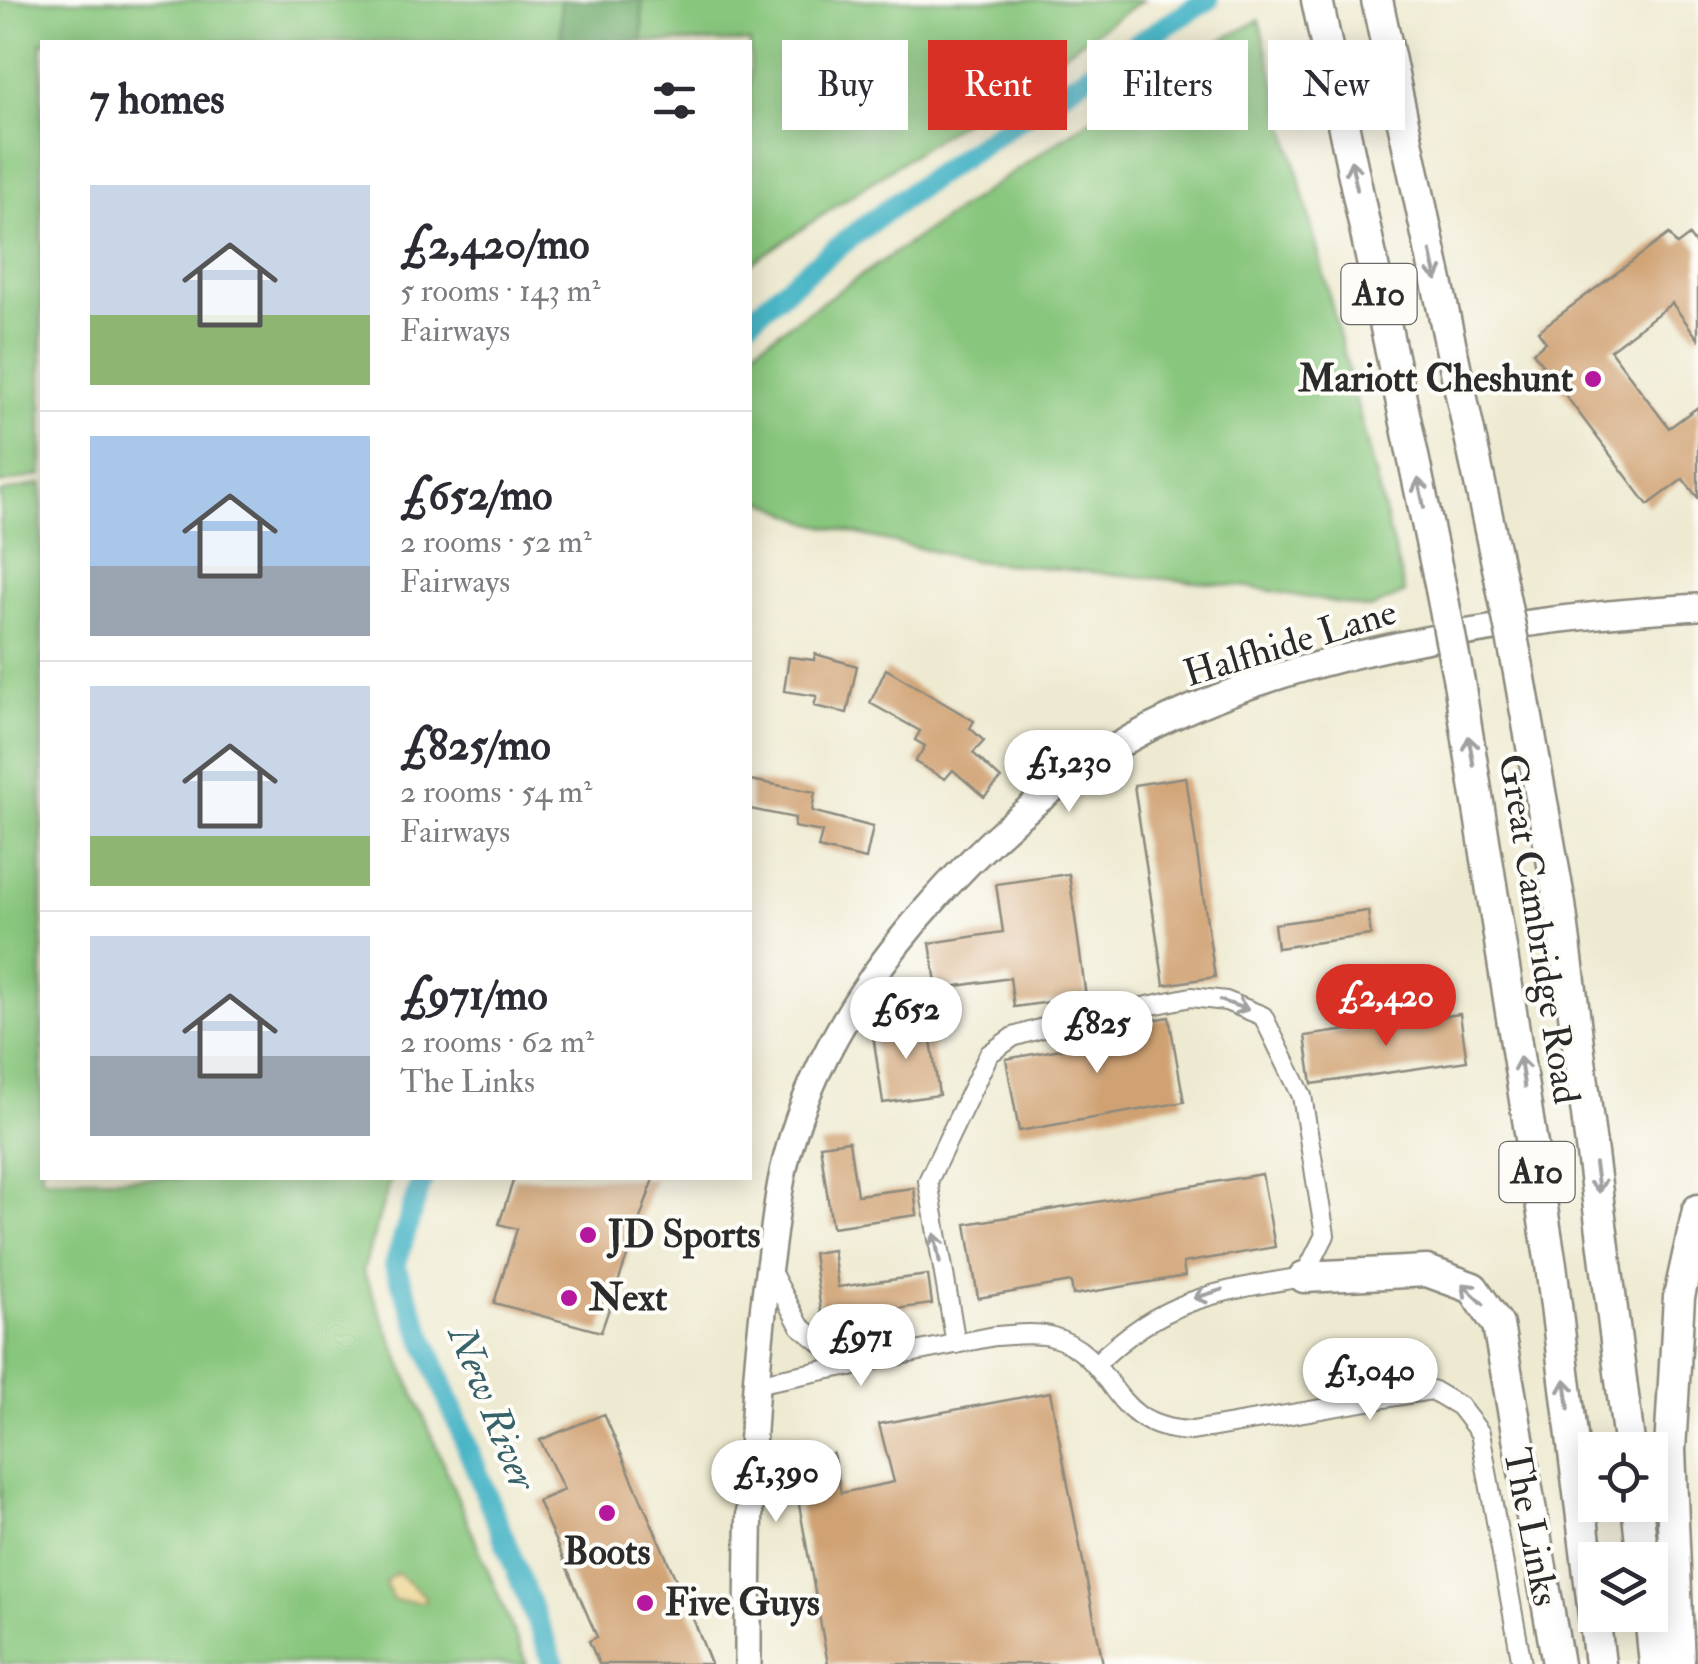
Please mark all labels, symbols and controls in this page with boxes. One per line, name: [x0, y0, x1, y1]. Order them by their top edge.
chip: Buy: [782, 40, 908, 130]
chip: Rent: [928, 40, 1067, 130]
chip: Filters: [1087, 40, 1248, 130]
chip: New: [1268, 40, 1405, 130]
icon: filters: [647, 73, 702, 128]
text: 7 homes: [90, 74, 225, 126]
one-way arrow: [1343, 160, 1362, 192]
text: £2,420/mo: [400, 219, 590, 271]
icon: home: [170, 225, 290, 345]
one-way arrow: [1425, 250, 1444, 282]
road number: A10: [1342, 264, 1416, 324]
text: 5 rooms · 143 m²: [400, 271, 601, 311]
text: Fairways: [400, 311, 510, 351]
place label: Mariott Cheshunt: [1297, 355, 1574, 403]
marker: Mariott Cheshunt: [1582, 368, 1604, 390]
text: £652/mo: [400, 470, 553, 522]
icon: home: [170, 476, 290, 596]
one-way arrow: [1411, 478, 1429, 510]
text: 2 rooms · 52 m²: [400, 522, 592, 562]
text: Fairways: [400, 562, 510, 602]
street label: Halfhide Lane: [1178, 588, 1402, 698]
text: £825/mo: [400, 720, 551, 772]
icon: home: [170, 726, 290, 846]
pin: £1,230: [988, 730, 1150, 815]
one-way arrow: [1461, 735, 1480, 768]
text: £1,230: [1026, 742, 1112, 782]
street label: Great Cambridge Road: [1488, 751, 1590, 1108]
text: 2 rooms · 54 m²: [400, 772, 592, 812]
text: Fairways: [400, 812, 510, 852]
pin: £2,420: [1305, 964, 1467, 1049]
text: £971/mo: [400, 970, 548, 1022]
icon: home: [170, 976, 290, 1096]
text: £2,420: [1338, 976, 1434, 1016]
pin: £652: [847, 977, 965, 1062]
text: £652: [872, 989, 940, 1029]
pin: £825: [1038, 991, 1156, 1076]
one-way arrow: [1217, 998, 1249, 1016]
text: £825: [1064, 1003, 1130, 1043]
text: 2 rooms · 62 m²: [400, 1022, 594, 1062]
one-way arrow: [1512, 1056, 1531, 1088]
text: The Links: [400, 1062, 535, 1102]
road number: A10: [1500, 1142, 1574, 1202]
one-way arrow: [1588, 1161, 1607, 1193]
place label: JD Sports: [606, 1211, 761, 1259]
marker: JD Sports: [577, 1224, 599, 1246]
one-way arrow: [927, 1233, 946, 1265]
place label: Next: [588, 1274, 668, 1322]
one-way arrow: [1461, 1282, 1486, 1307]
one-way arrow: [1193, 1286, 1225, 1304]
marker: Next: [558, 1287, 580, 1309]
pin: £971: [802, 1304, 920, 1389]
text: £971: [829, 1316, 893, 1356]
water label: New River: [435, 1317, 549, 1500]
pin: £1,040: [1289, 1338, 1451, 1423]
text: £1,040: [1325, 1350, 1415, 1390]
one-way arrow: [1557, 1378, 1576, 1410]
map controls: [1578, 1432, 1668, 1632]
button: locate: [1578, 1432, 1668, 1522]
pin: £1,390: [695, 1440, 857, 1525]
street label: The Links: [1492, 1444, 1570, 1610]
text: £1,390: [733, 1452, 819, 1492]
marker: Boots: [596, 1502, 618, 1524]
place label: Boots: [564, 1528, 650, 1576]
button: layers: [1578, 1542, 1668, 1632]
place label: Five Guys: [665, 1579, 820, 1627]
marker: Five Guys: [634, 1592, 656, 1614]

